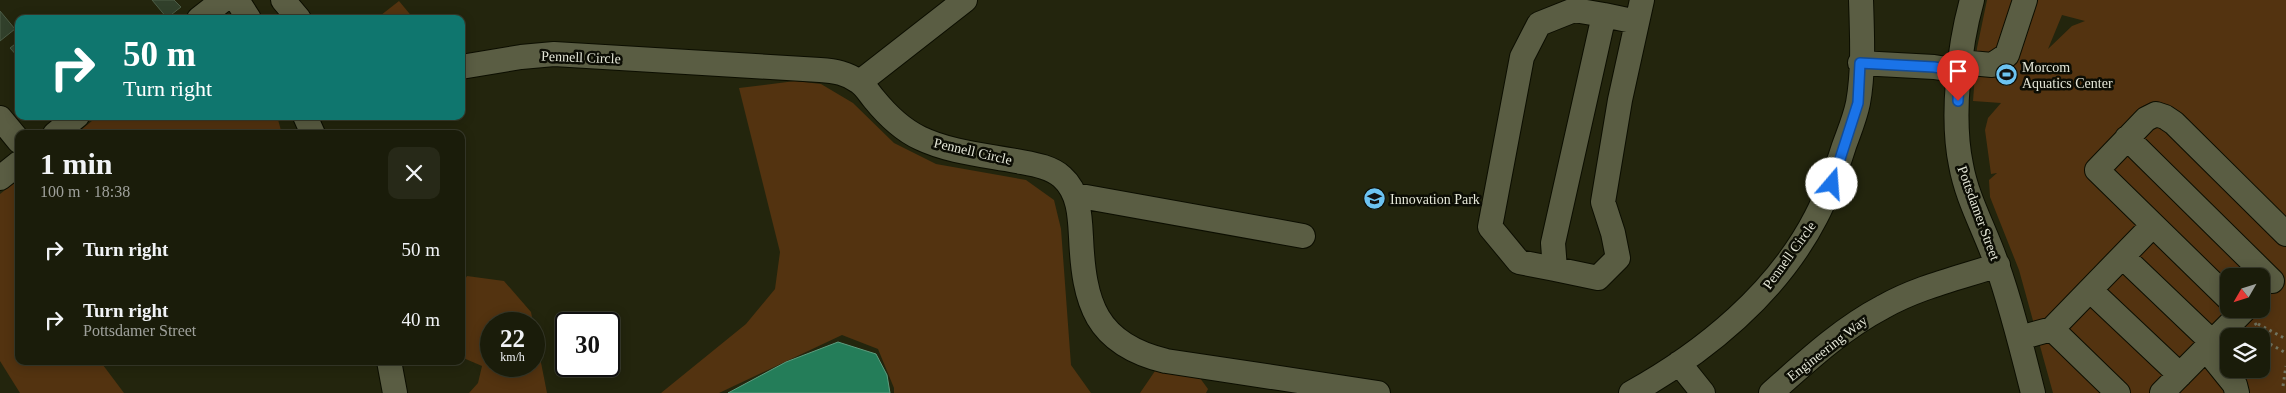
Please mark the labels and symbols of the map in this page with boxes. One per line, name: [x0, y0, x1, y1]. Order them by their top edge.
street label: Pennell Circle: [541, 49, 621, 66]
pin: [1937, 50, 1979, 101]
place label: Morcom Aquatics Center: [2022, 60, 2113, 91]
sports icon: Morcom Aquatics Center: [1994, 63, 2018, 87]
street label: Pennell Circle: [932, 135, 1013, 168]
position arrow: [1805, 157, 1857, 209]
street label: Pottsdamer Street: [1955, 164, 2003, 262]
school or university icon: Innovation Park: [1362, 187, 1386, 211]
place label: Innovation Park: [1390, 192, 1480, 207]
street label: Pennell Circle: [1760, 219, 1819, 292]
north arrow: [2220, 268, 2270, 318]
speed limit sign: 30: [555, 312, 620, 377]
street label: Engineering Way: [1784, 313, 1870, 384]

